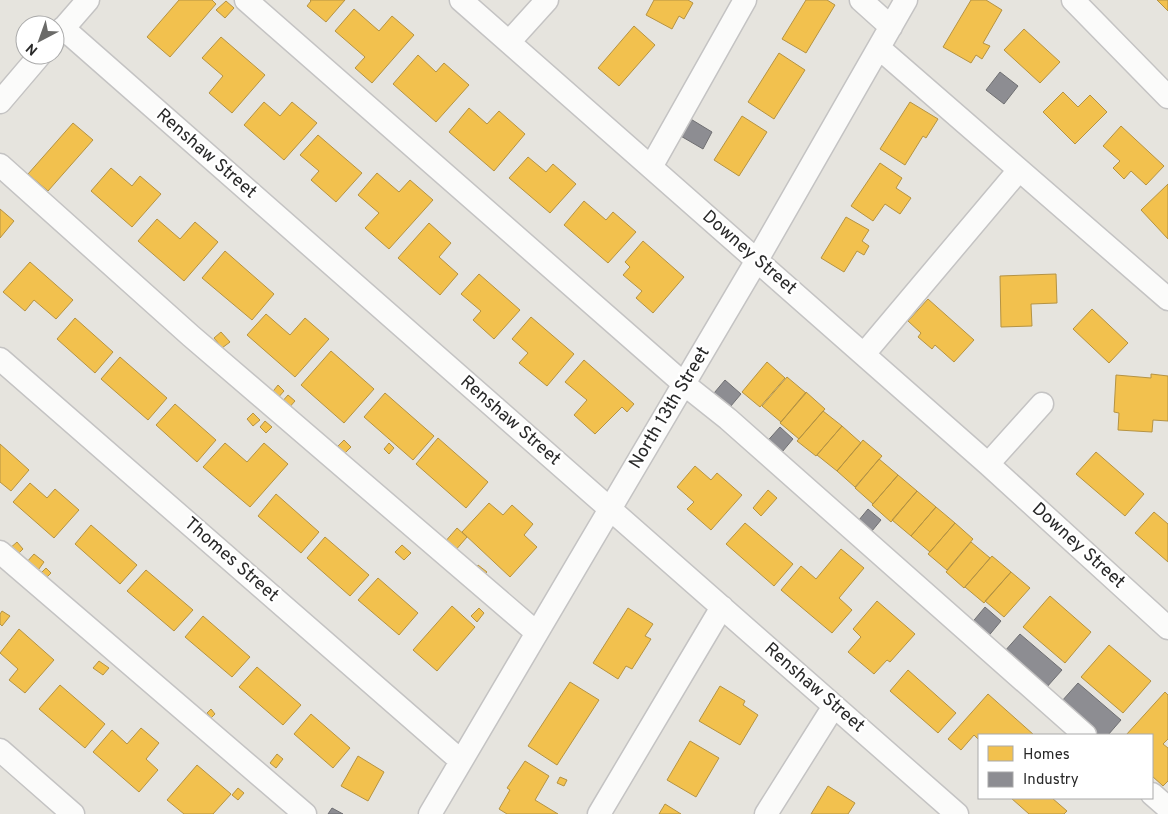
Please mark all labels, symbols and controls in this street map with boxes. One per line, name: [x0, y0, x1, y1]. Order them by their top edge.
north arrow: [15, 15, 65, 65]
text: N: [23, 39, 42, 58]
street label: Renshaw Street: [151, 104, 261, 204]
street label: Downey Street: [697, 206, 801, 300]
street label: North 13th Street: [625, 343, 715, 473]
street label: Renshaw Street: [455, 371, 565, 471]
street label: Downey Street: [1027, 498, 1129, 594]
street label: Thomes Street: [179, 513, 283, 607]
street label: Renshaw Street: [759, 638, 869, 738]
legend: [978, 734, 1153, 799]
text: Homes: [1023, 746, 1070, 765]
text: Industry: [1023, 771, 1079, 790]

